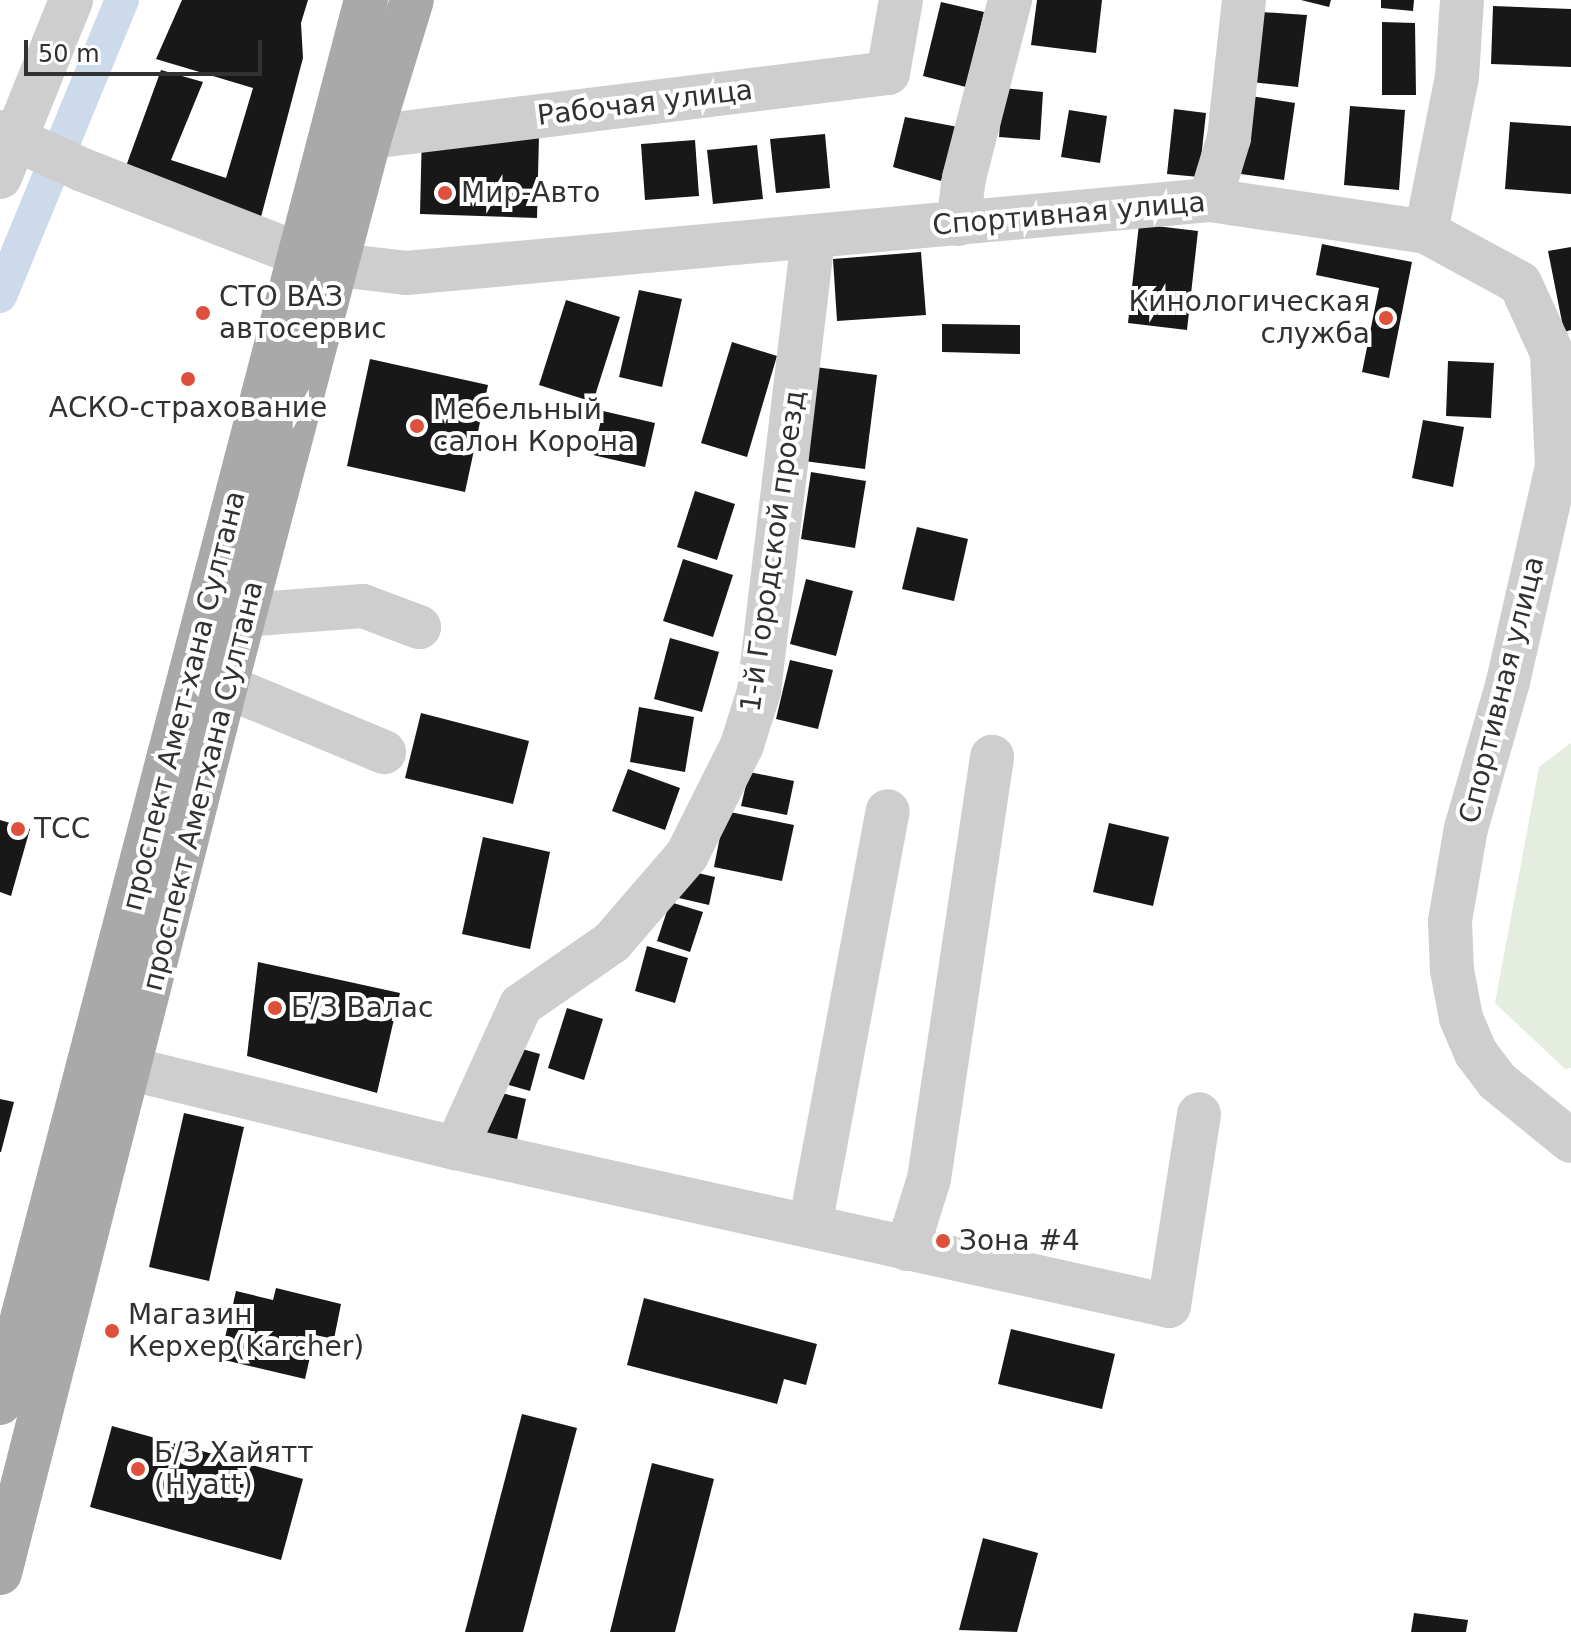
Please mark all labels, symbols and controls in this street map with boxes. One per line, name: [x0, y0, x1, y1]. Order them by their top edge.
scale bar: [28, 24, 266, 74]
text: 50 m: [38, 40, 100, 68]
street label: Рабочая улица: [535, 73, 755, 133]
place label: Мир-Авто: [461, 176, 600, 210]
marker: Мир-Авто: [436, 184, 454, 202]
street label: Спортивная улица: [931, 185, 1207, 243]
place label: СТО ВАЗ автосервис: [219, 280, 387, 346]
place label: Кинологическая служба: [1128, 285, 1370, 351]
marker: СТО ВАЗ автосервис: [194, 304, 212, 322]
marker: Кинологическая служба: [1377, 309, 1395, 327]
marker: АСКО-страхование: [179, 370, 197, 388]
street label: 1-й Городской проезд: [734, 388, 812, 714]
place label: АСКО-страхование: [49, 391, 327, 425]
place label: Мебельный салон Корона: [433, 393, 635, 459]
marker: Мебельный салон Корона: [408, 417, 426, 435]
street label: проспект Амет-хана Султана: [116, 488, 252, 914]
street label: Спортивная улица: [1453, 553, 1551, 827]
street label: проспект Аметхана Султана: [136, 578, 270, 994]
place label: ТСС: [34, 812, 90, 846]
marker: ТСС: [9, 820, 27, 838]
place label: Б/З Валас: [291, 991, 433, 1025]
marker: Б/З Валас: [266, 999, 284, 1017]
place label: Зона #4: [959, 1224, 1080, 1258]
marker: Зона #4: [934, 1232, 952, 1250]
place label: Магазин Керхер(Karcher): [128, 1298, 364, 1364]
marker: Магазин Керхер(Karcher): [103, 1322, 121, 1340]
place label: Б/З Хайятт (Hyatt): [154, 1436, 313, 1502]
marker: Б/З Хайятт (Hyatt): [129, 1460, 147, 1478]

